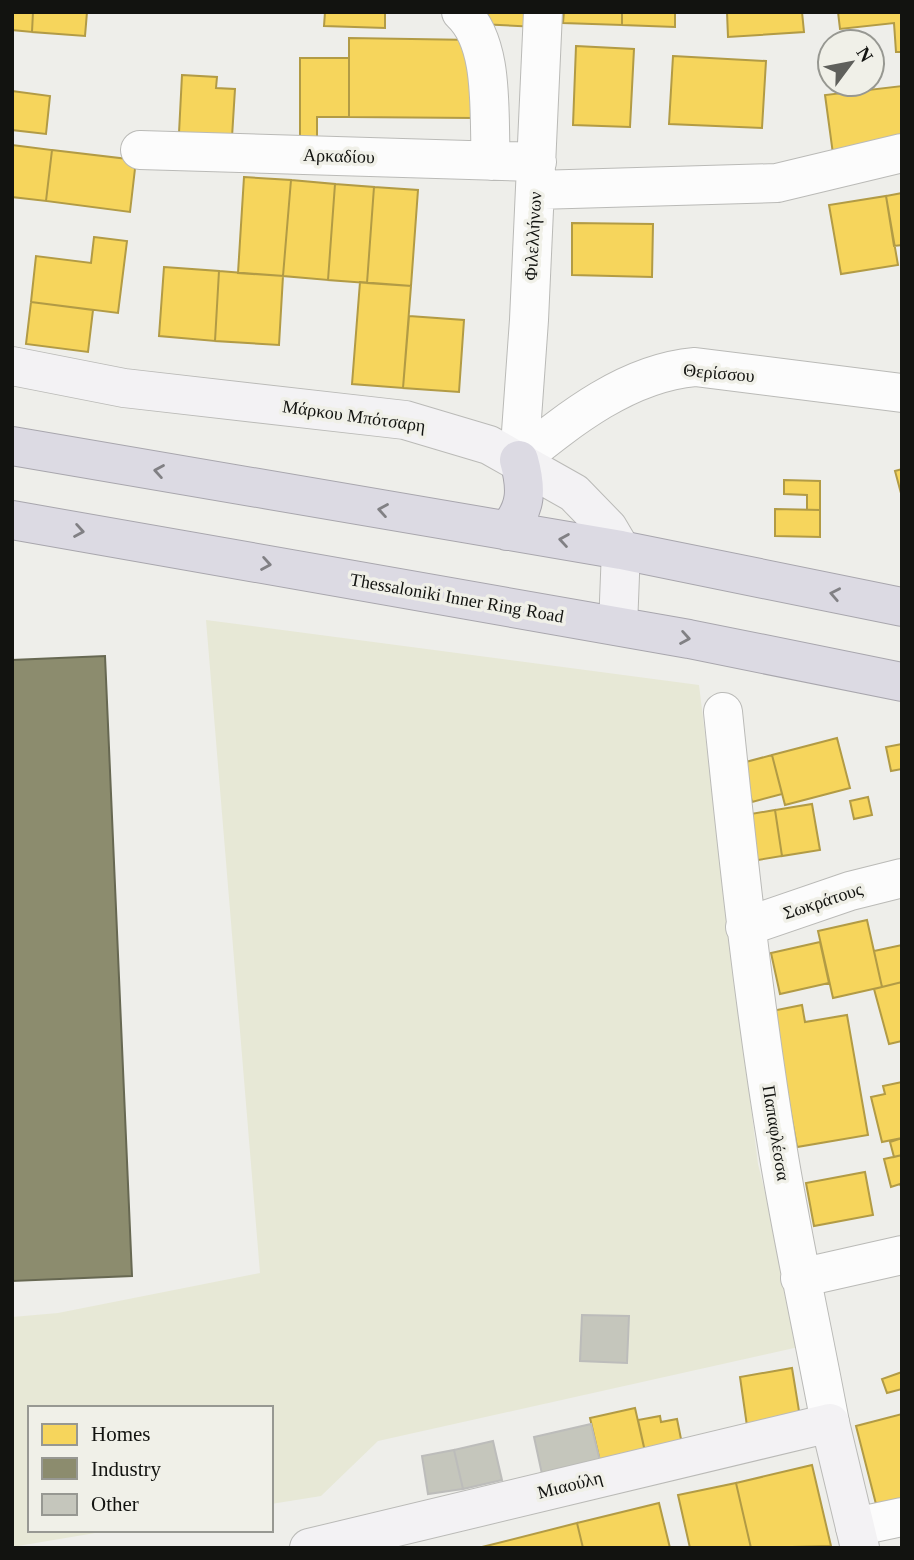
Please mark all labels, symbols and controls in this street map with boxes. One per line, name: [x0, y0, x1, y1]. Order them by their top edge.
north arrow: [816, 28, 886, 98]
text: N: [852, 43, 878, 66]
street label: Αρκαδίου: [303, 145, 375, 167]
street label: Φιλελλήνων: [521, 191, 545, 281]
street label: Θερίσσου: [682, 360, 756, 386]
street label: Μάρκου Μπότσαρη: [281, 396, 427, 436]
one-way arrow: [153, 465, 165, 480]
one-way arrow: [377, 503, 389, 518]
one-way arrow: [73, 523, 85, 538]
one-way arrow: [558, 533, 569, 548]
one-way arrow: [260, 556, 272, 571]
street label: Thessaloniki Inner Ring Road: [349, 569, 565, 627]
one-way arrow: [829, 587, 841, 602]
one-way arrow: [679, 630, 691, 645]
street label: Σωκράτους: [781, 879, 865, 923]
street label: Παπαφλέσσα: [759, 1084, 794, 1183]
legend: [28, 1406, 273, 1532]
text: Homes: [91, 1422, 151, 1446]
text: Industry: [91, 1457, 161, 1481]
street label: Μιαούλη: [535, 1467, 605, 1503]
text: Other: [91, 1492, 139, 1516]

